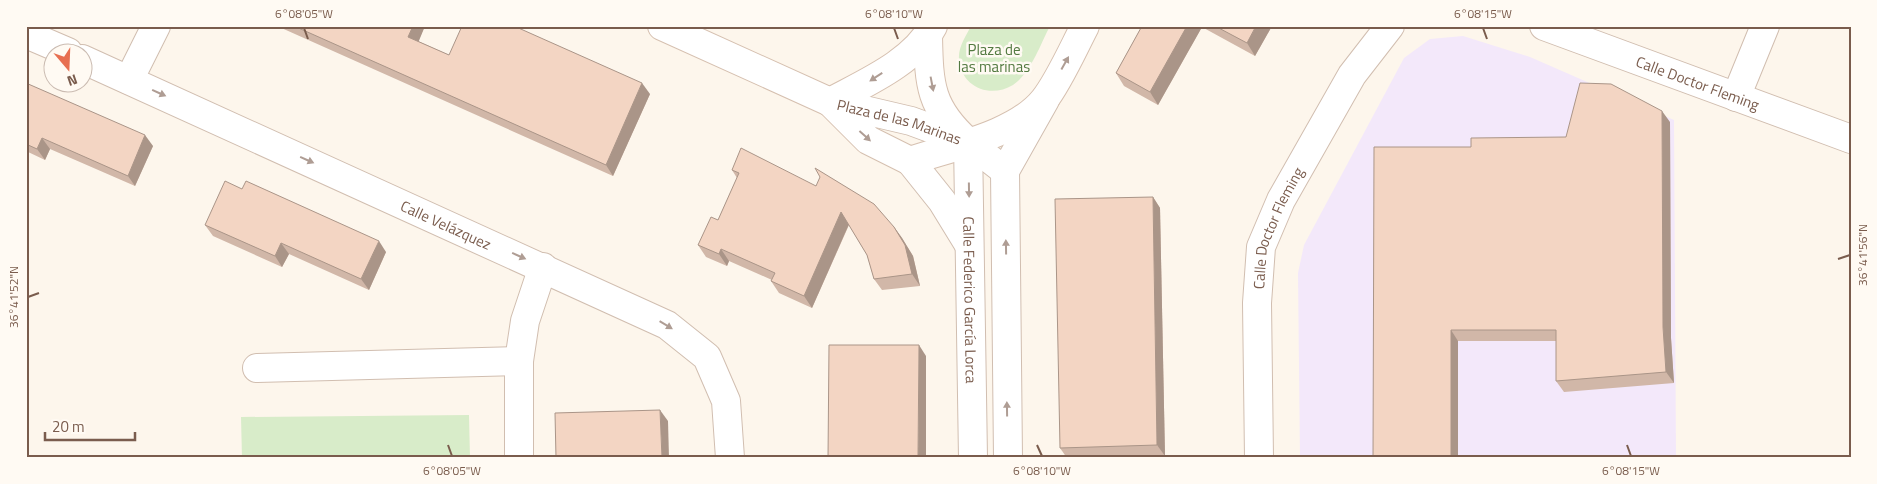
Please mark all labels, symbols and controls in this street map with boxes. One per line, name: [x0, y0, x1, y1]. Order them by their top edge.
text: 6°08'05"W: [275, 4, 333, 23]
text: 6°08'10"W: [865, 4, 923, 23]
text: 6°08'15"W: [1454, 4, 1512, 23]
park label: Plaza de las marinas: [958, 38, 1030, 78]
north arrow: [42, 42, 92, 92]
street label: Calle Doctor Fleming: [1633, 49, 1763, 116]
one-way arrow: [1061, 56, 1069, 70]
text: N: [64, 69, 80, 92]
one-way arrow: [869, 72, 882, 82]
one-way arrow: [928, 77, 936, 92]
one-way arrow: [152, 90, 166, 98]
street label: Plaza de las Marinas: [835, 93, 965, 150]
one-way arrow: [858, 130, 870, 142]
one-way arrow: [300, 157, 314, 165]
street label: Calle Doctor Fleming: [1247, 162, 1309, 290]
one-way arrow: [965, 183, 973, 199]
street label: Calle Velázquez: [397, 194, 495, 255]
street label: Calle Federico García Lorca: [958, 216, 983, 384]
text: 36°41'56"N: [1853, 224, 1872, 286]
one-way arrow: [1001, 238, 1009, 254]
one-way arrow: [512, 253, 526, 261]
text: 36°41'52"N: [4, 266, 23, 328]
one-way arrow: [659, 321, 672, 330]
one-way arrow: [1003, 401, 1011, 417]
scale bar: [45, 409, 135, 441]
text: 20 m: [52, 415, 85, 438]
text: 6°08'05"W: [423, 461, 481, 480]
text: 6°08'10"W: [1013, 461, 1071, 480]
text: 6°08'15"W: [1602, 461, 1660, 480]

